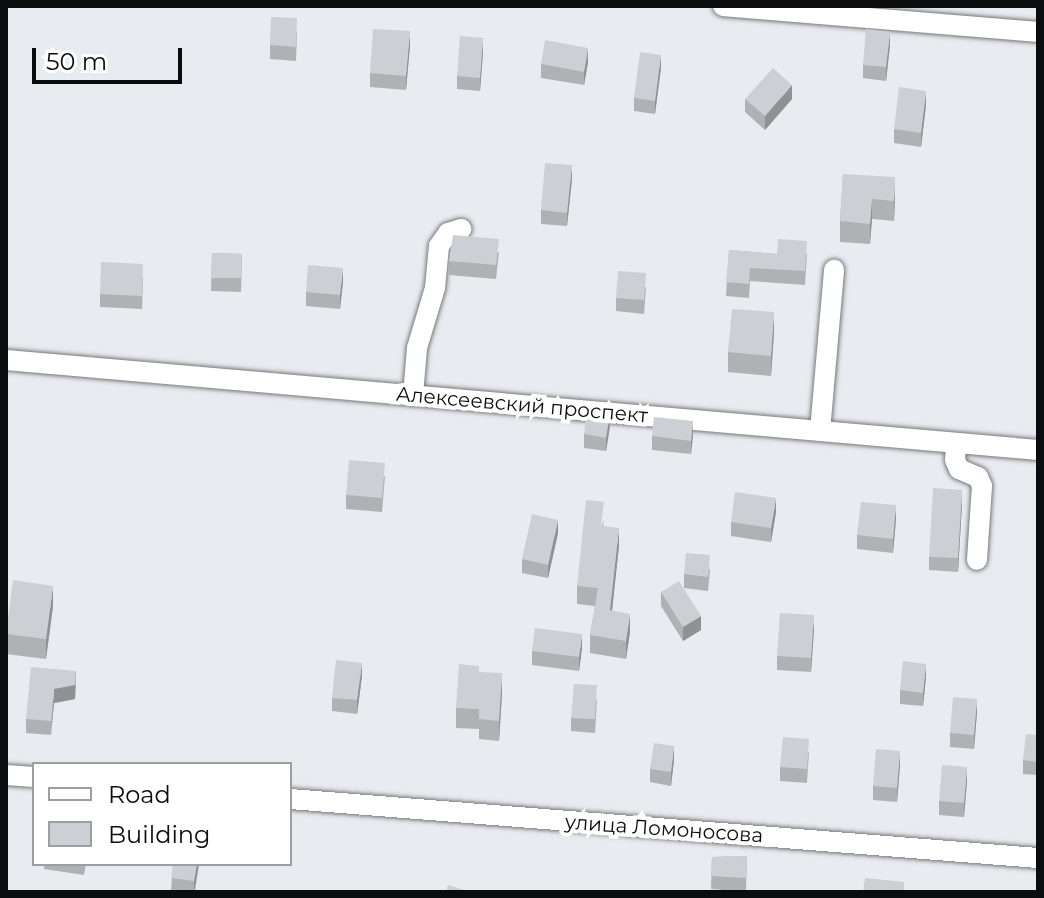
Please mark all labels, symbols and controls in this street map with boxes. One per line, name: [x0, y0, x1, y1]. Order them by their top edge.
scale bar: [36, 32, 186, 82]
text: 50 m: [46, 47, 107, 76]
street label: Алексеевский проспект: [395, 382, 649, 428]
legend: [32, 762, 292, 866]
text: Road: [108, 780, 171, 809]
street label: улица Ломоносова: [564, 810, 764, 848]
text: Building: [108, 820, 211, 849]

